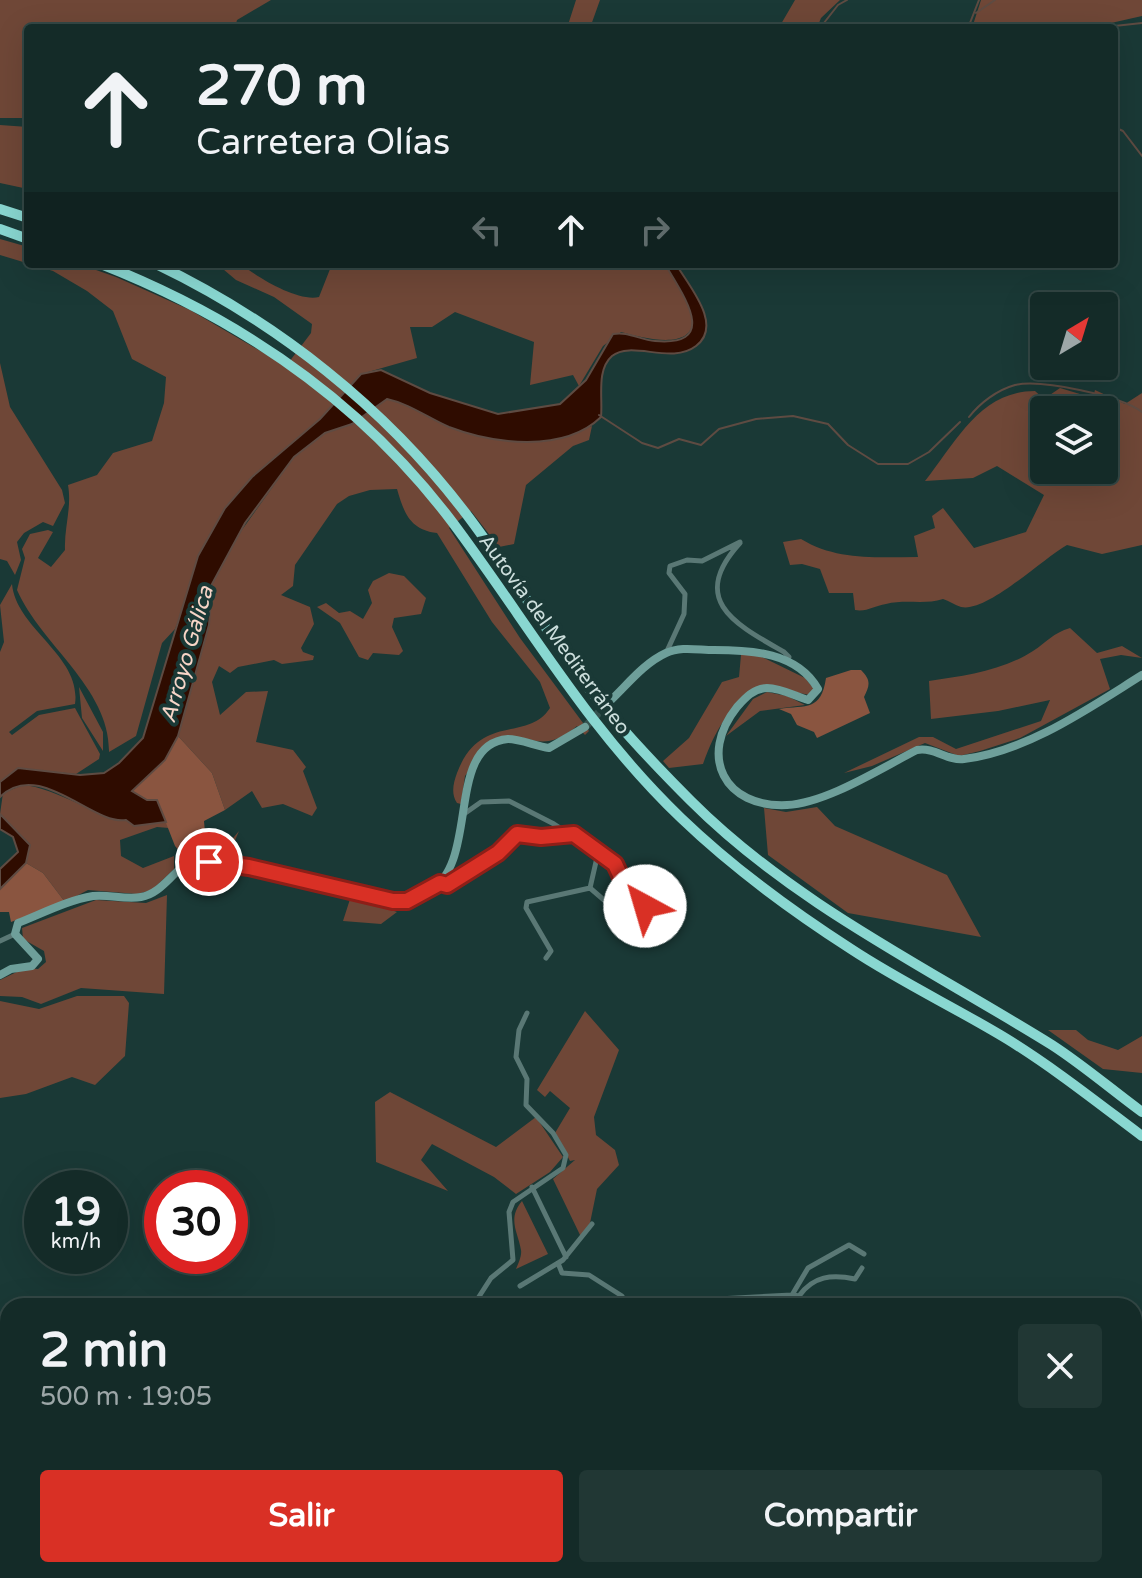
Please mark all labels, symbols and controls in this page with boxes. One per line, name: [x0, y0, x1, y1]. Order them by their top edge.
text: 270 m: [196, 53, 367, 120]
icon: ahead: [64, 56, 168, 160]
text: Carretera Olías: [196, 121, 450, 164]
icon: left: [465, 208, 509, 252]
icon: ahead: [549, 208, 593, 252]
icon: right: [633, 208, 677, 252]
north arrow: [1030, 292, 1118, 380]
map controls: [1030, 292, 1118, 484]
button: layers: [1030, 396, 1118, 484]
street label: Autovía del Mediterráneo: [474, 530, 635, 739]
water label: Arroyo Gálica: [155, 582, 219, 726]
pin: [175, 828, 243, 896]
icon: arrive: [187, 840, 231, 884]
position arrow: [603, 864, 687, 948]
speed limit sign: 30: [144, 1170, 248, 1274]
text: 19: [51, 1188, 101, 1236]
text: km/h: [51, 1230, 101, 1254]
text: 2 min: [40, 1322, 168, 1380]
button: close: [1018, 1324, 1102, 1408]
text: 500 m · 19:05: [40, 1381, 212, 1412]
button: Salir: [40, 1470, 563, 1562]
button: Compartir: [579, 1470, 1102, 1562]

